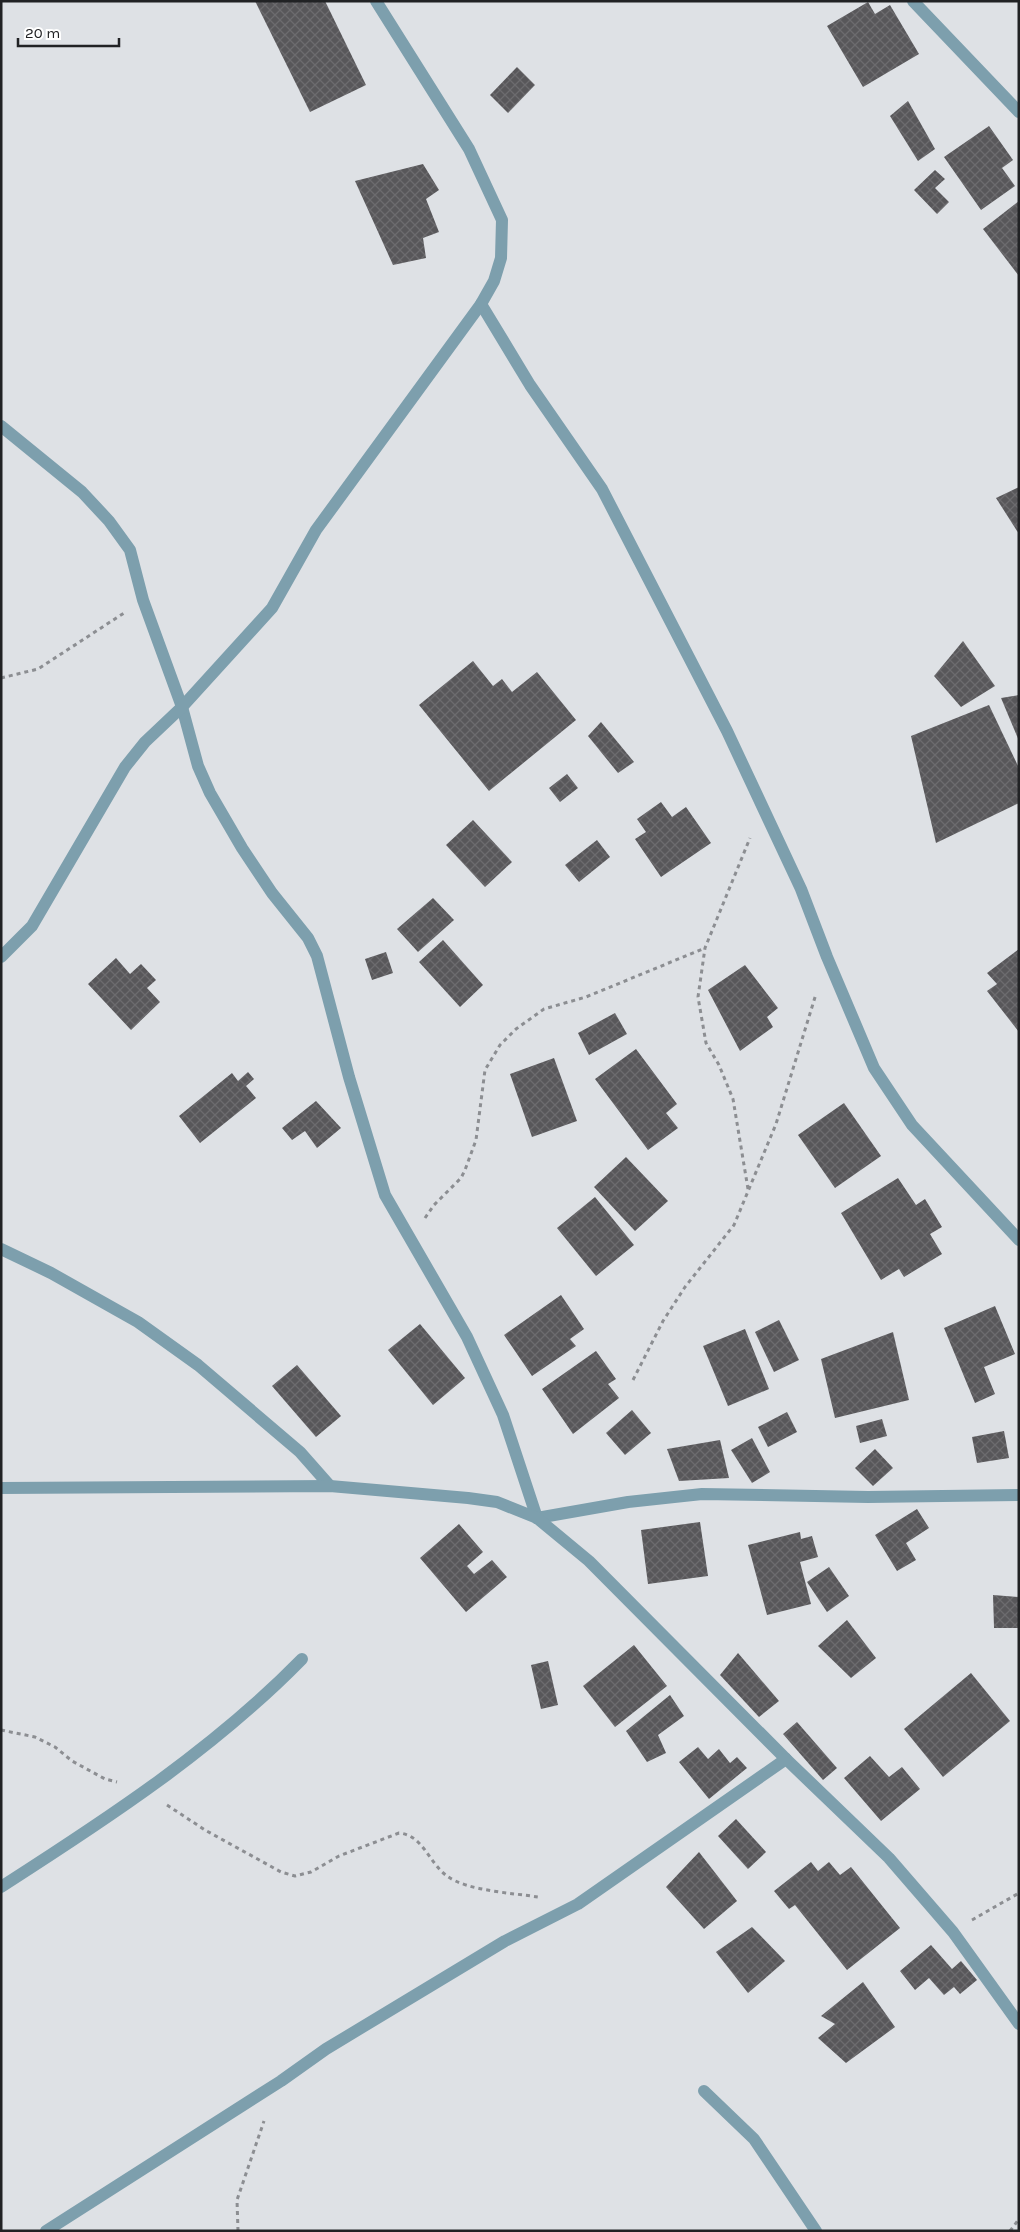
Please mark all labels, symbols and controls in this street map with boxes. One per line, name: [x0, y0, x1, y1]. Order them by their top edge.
scale bar: [18, 15, 119, 47]
text: 20 m: [25, 24, 60, 42]

